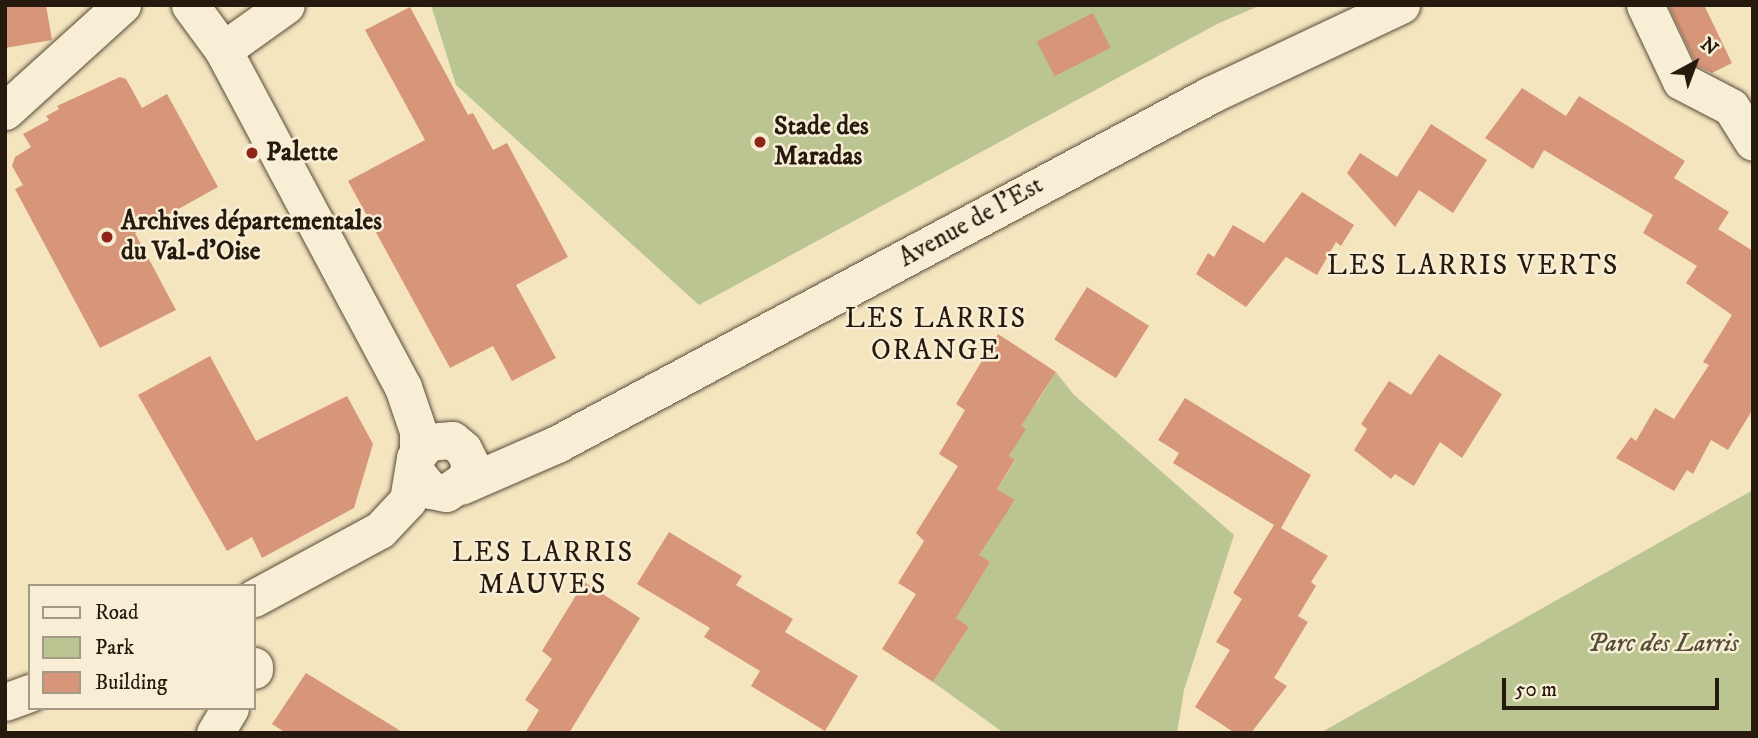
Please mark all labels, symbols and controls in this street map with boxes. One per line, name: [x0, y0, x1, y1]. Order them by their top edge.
north arrow: [1660, 28, 1730, 98]
text: N: [1696, 33, 1723, 61]
place label: Stade des Maradas: [774, 111, 869, 172]
marker: Stade des Maradas: [752, 134, 768, 150]
place label: Palette: [266, 137, 338, 169]
marker: Palette: [244, 145, 260, 161]
street label: Avenue de l'Est: [894, 170, 1048, 274]
place label: Archives départementales du Val-d'Oise: [121, 206, 382, 268]
marker: Archives départementales du Val-d'Oise: [99, 229, 115, 245]
district label: LES LARRIS VERTS: [1329, 249, 1617, 283]
district label: LES LARRIS ORANGE: [846, 302, 1026, 368]
district label: LES LARRIS MAUVES: [453, 536, 633, 602]
legend: [28, 584, 256, 710]
text: Road: [95, 600, 139, 626]
park label: Parc des Larris: [1587, 628, 1739, 660]
text: Park: [95, 635, 134, 661]
scale bar: [1506, 664, 1723, 708]
text: Building: [95, 670, 167, 696]
text: 50 m: [1515, 677, 1557, 703]

